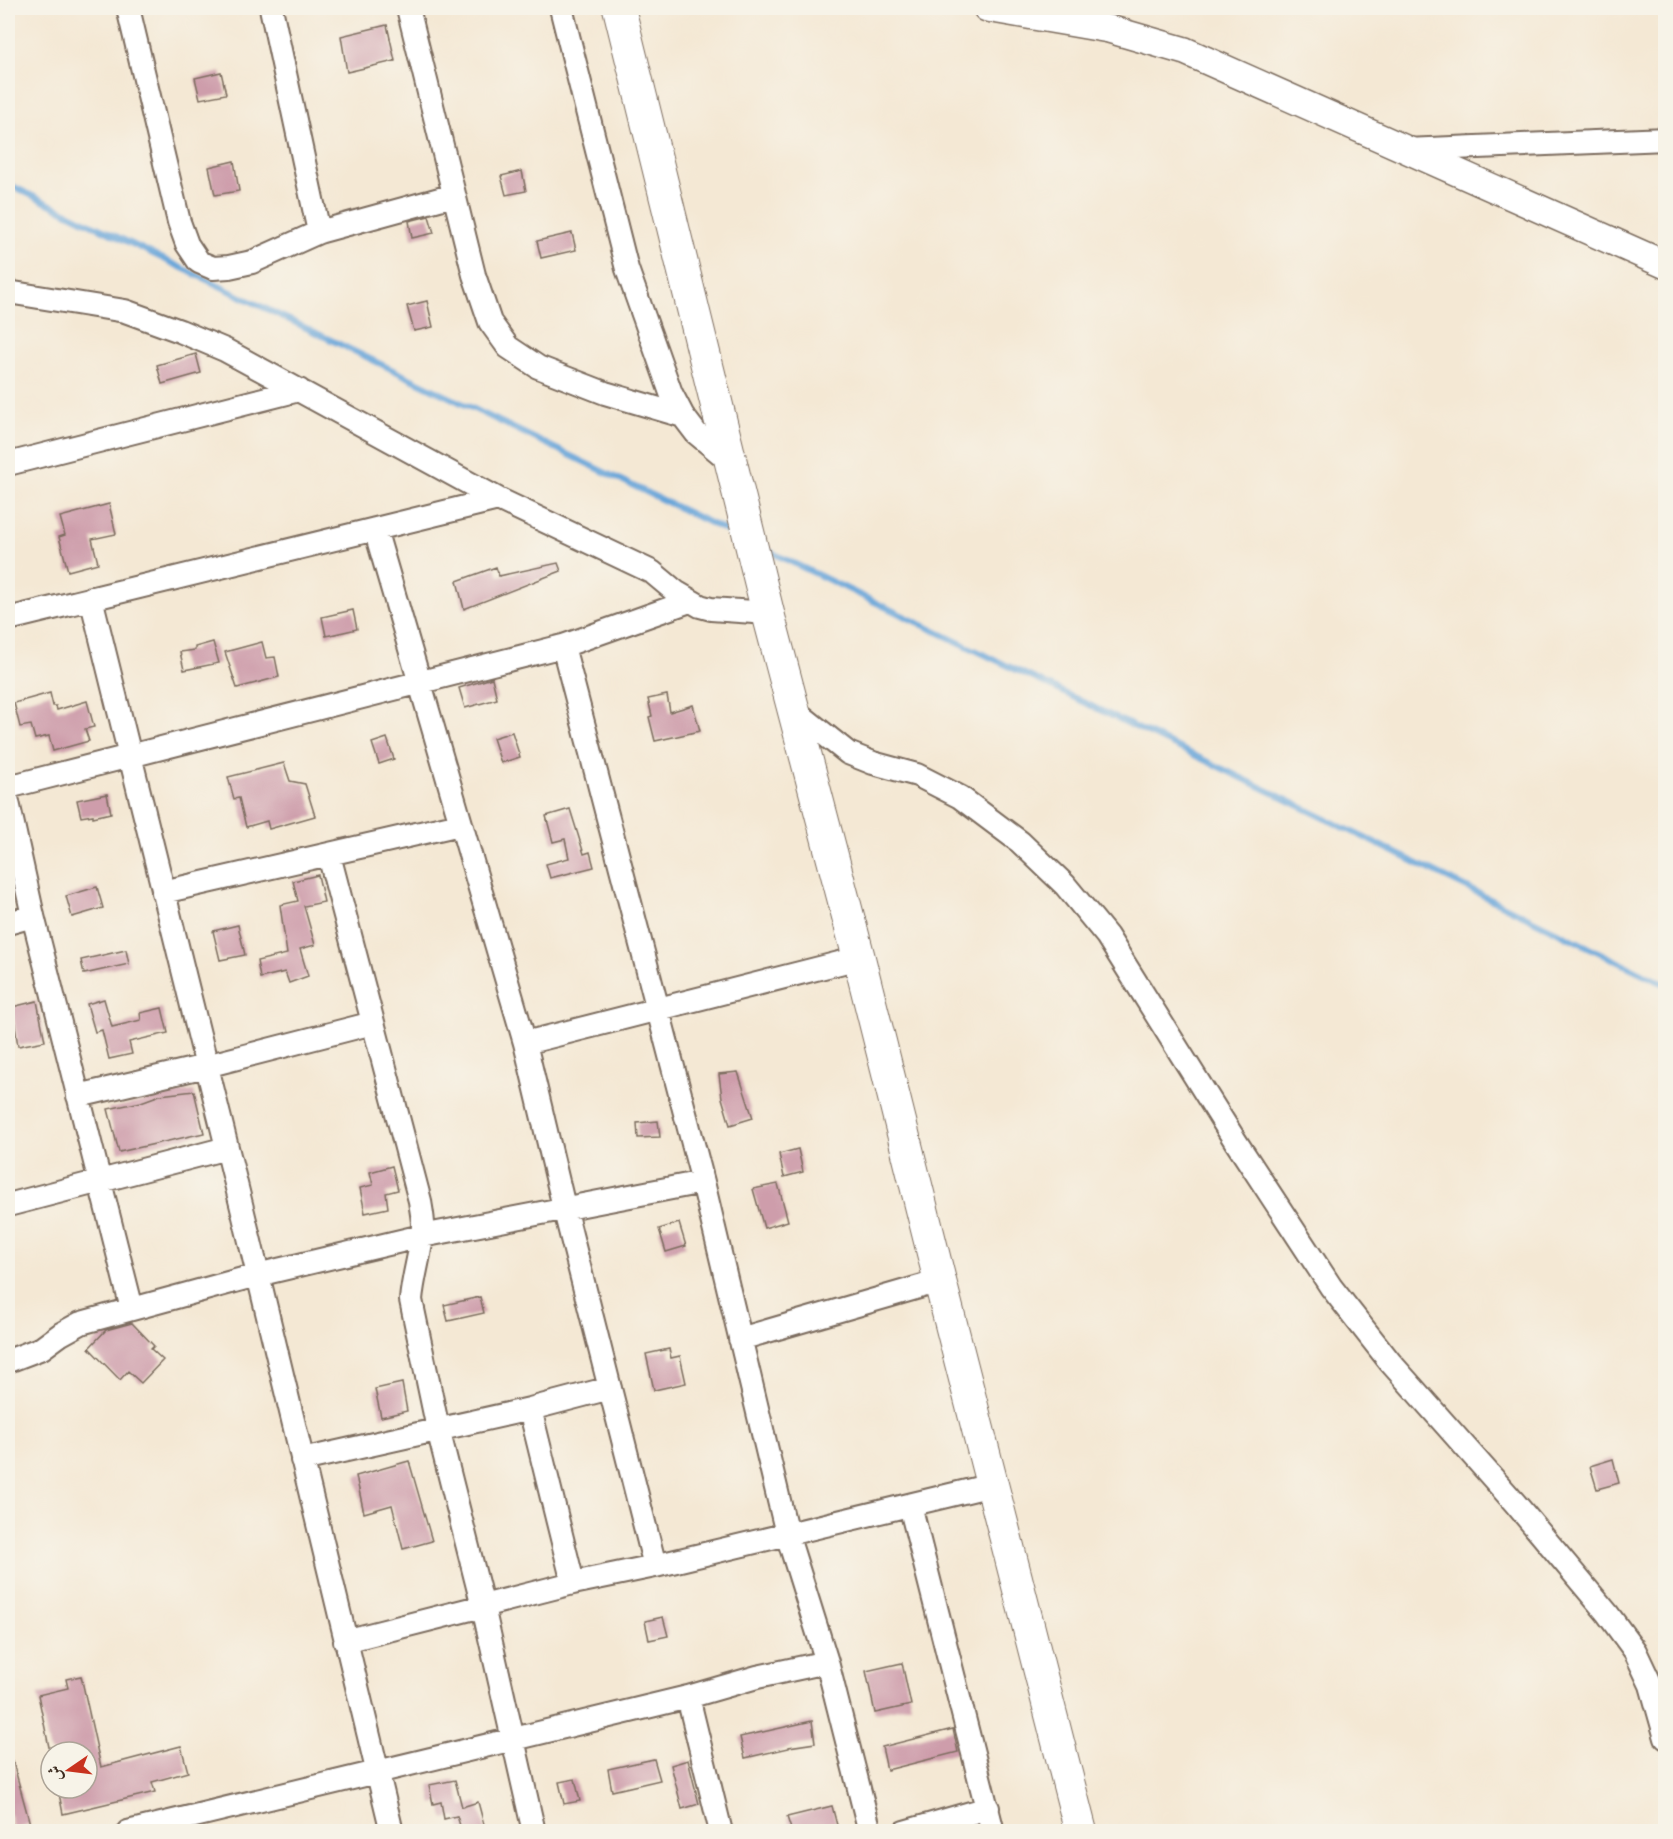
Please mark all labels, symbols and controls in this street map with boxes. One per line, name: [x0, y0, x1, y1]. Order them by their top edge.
north arrow: [39, 1740, 99, 1800]
text: ش: [44, 1763, 67, 1784]

